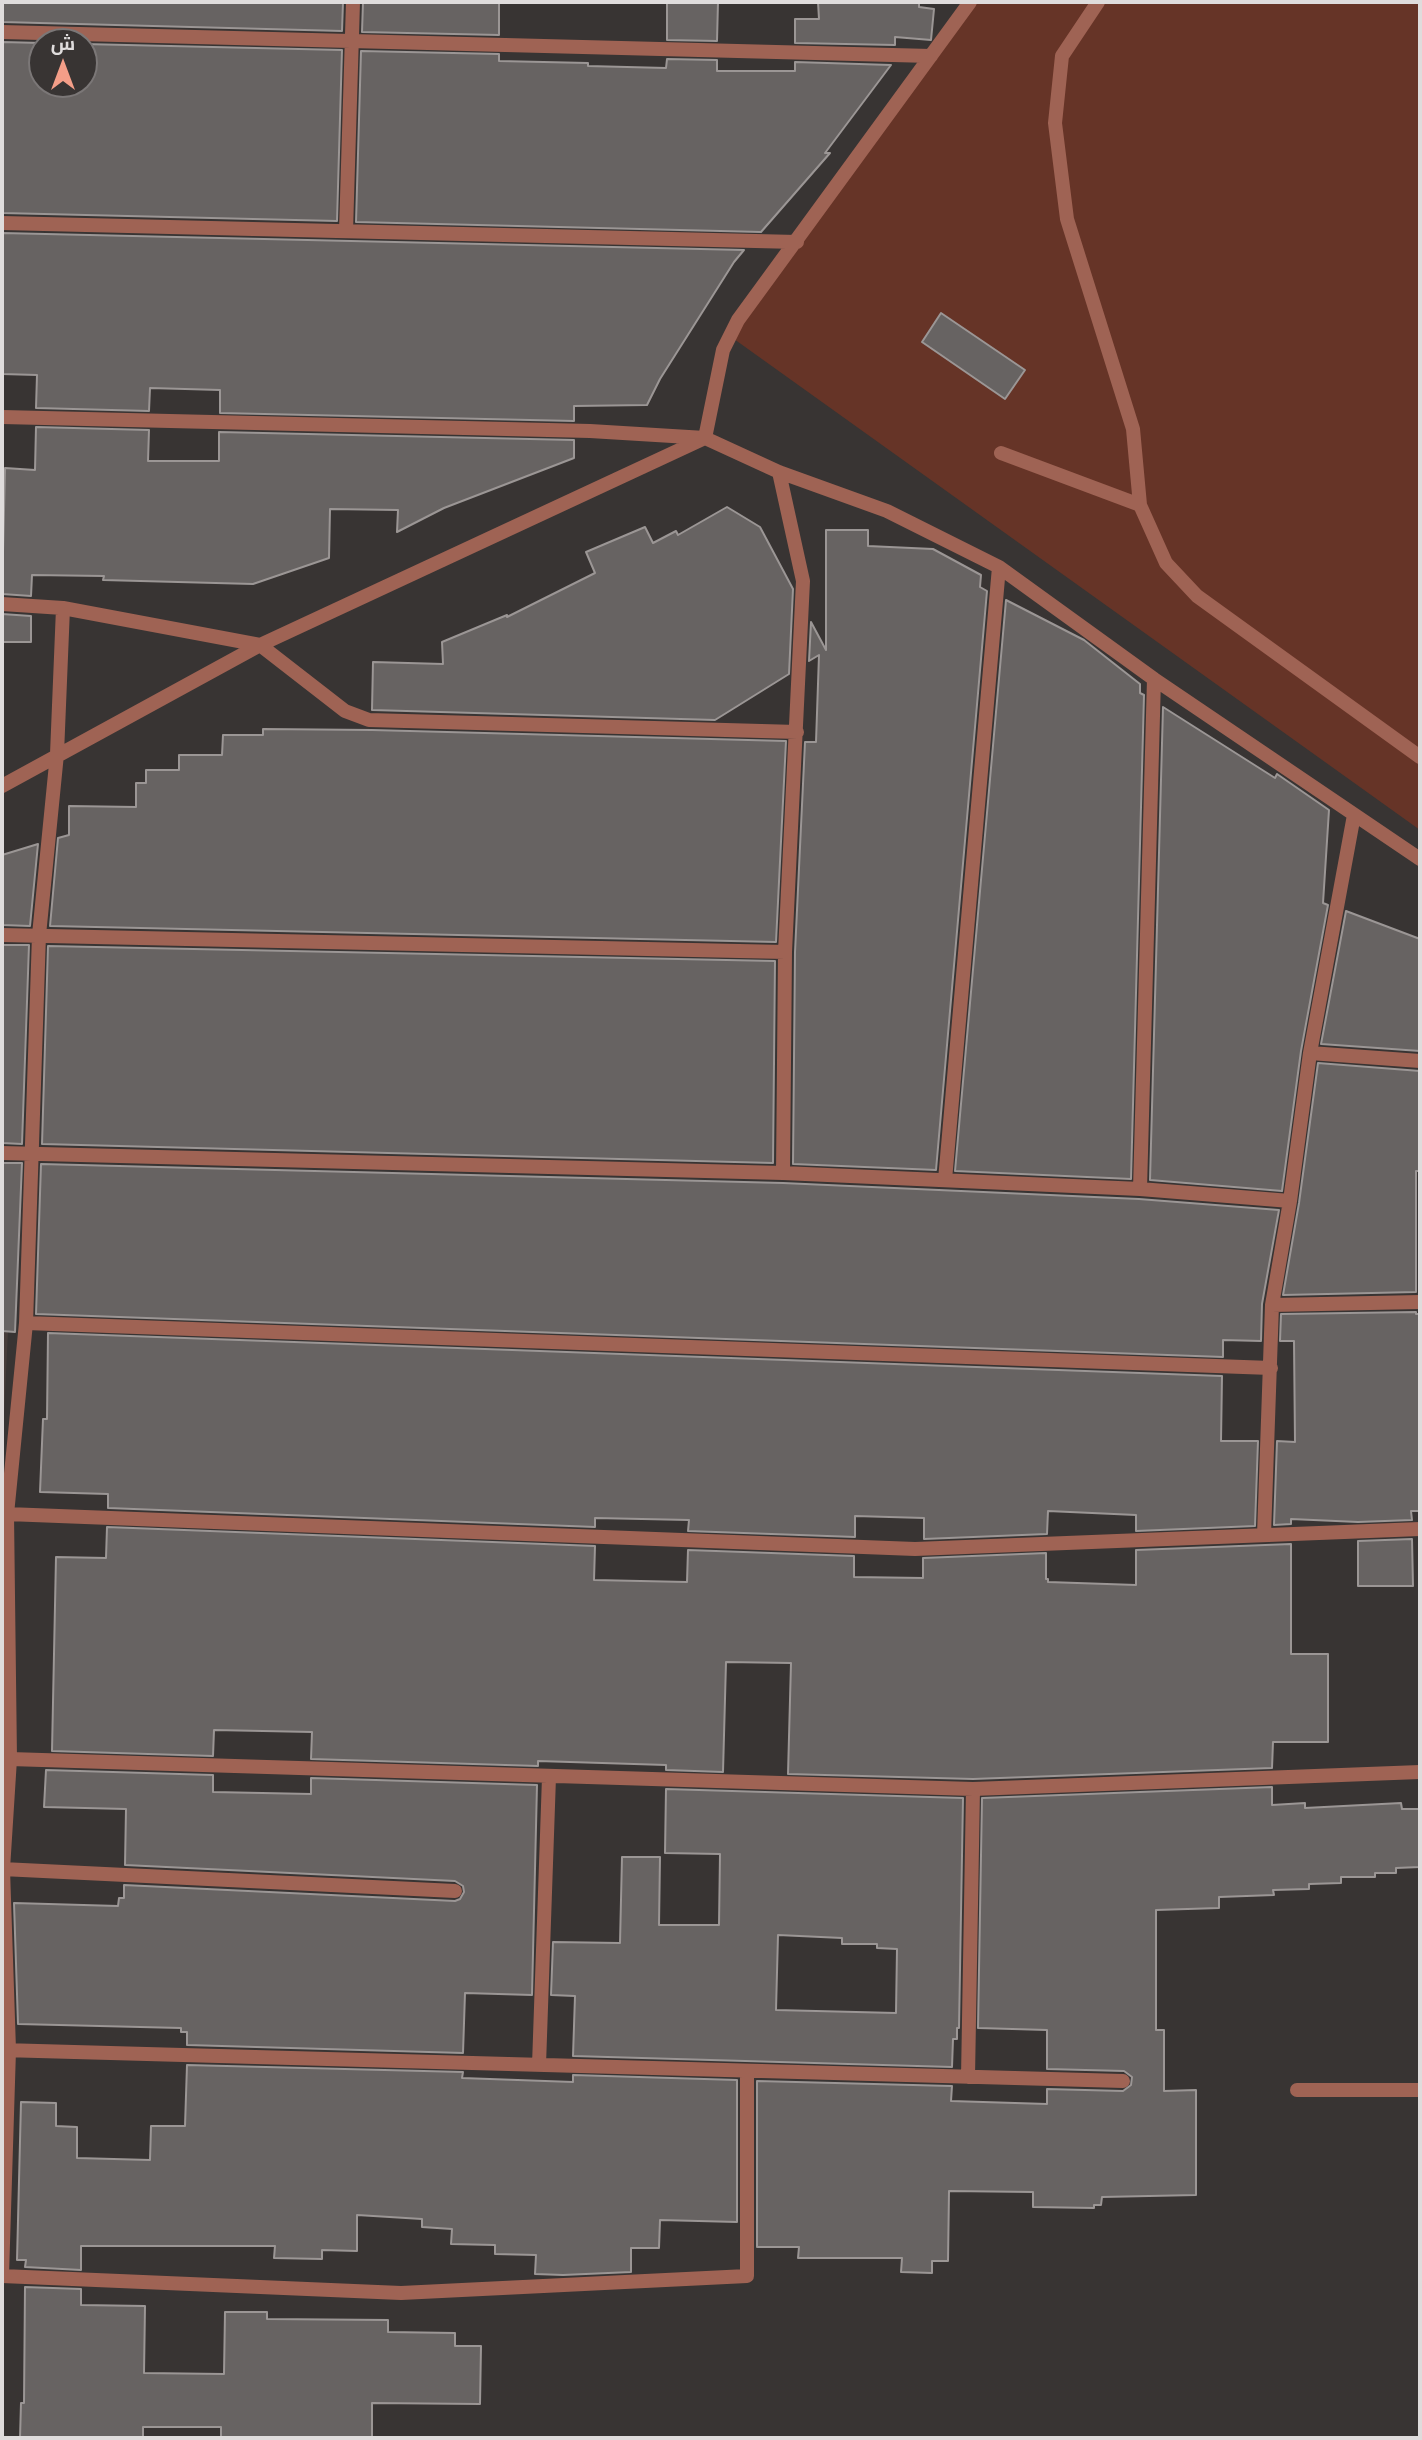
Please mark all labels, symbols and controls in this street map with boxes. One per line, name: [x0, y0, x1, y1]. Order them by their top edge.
north arrow: [28, 28, 98, 98]
text: ش: [51, 32, 75, 55]

